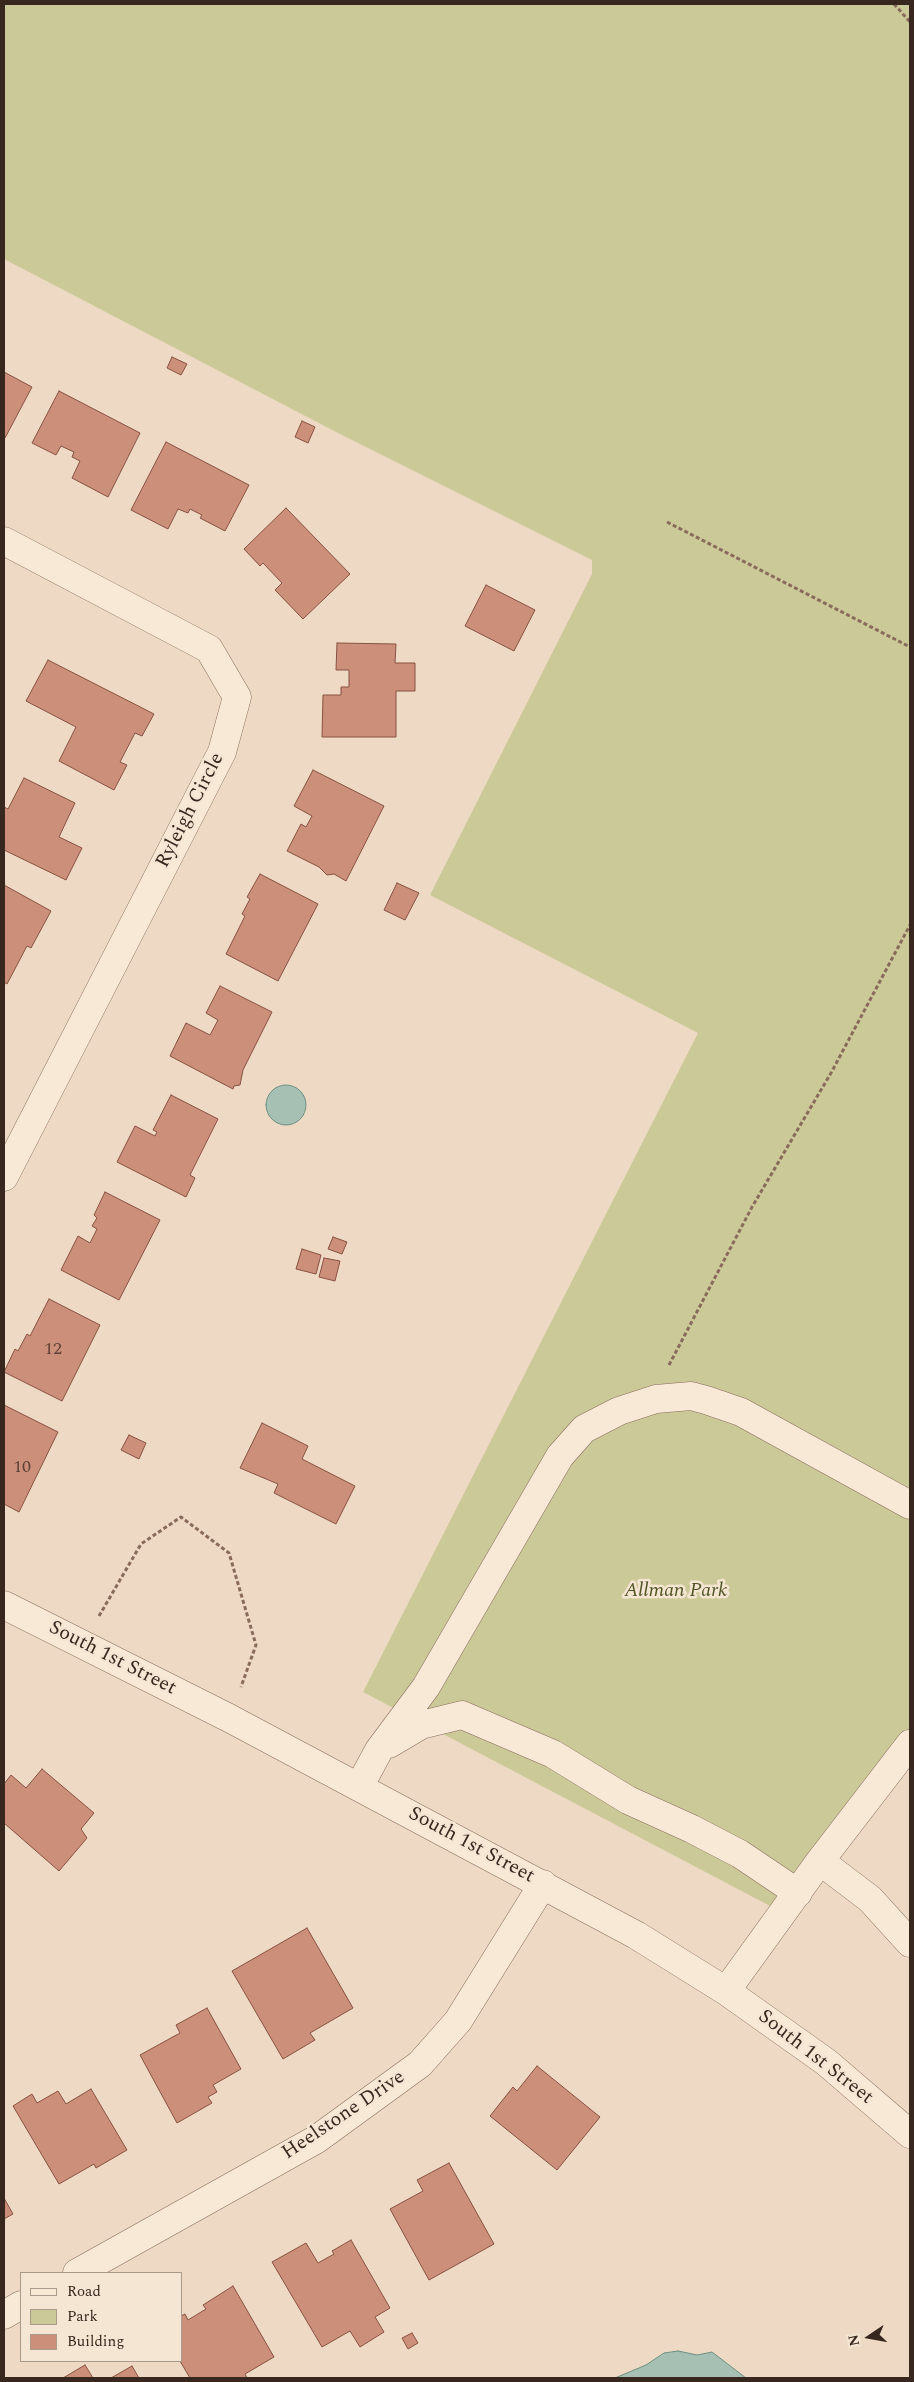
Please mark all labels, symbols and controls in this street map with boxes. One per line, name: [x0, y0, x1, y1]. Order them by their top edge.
street label: Ryleigh Circle: [152, 749, 230, 873]
house number: 12: [44, 1339, 62, 1361]
house number: 10: [13, 1457, 31, 1479]
park label: Allman Park: [625, 1580, 727, 1604]
street label: South 1st Street: [44, 1617, 180, 1701]
street label: South 1st Street: [404, 1803, 538, 1889]
street label: South 1st Street: [753, 2006, 877, 2110]
street label: Heelstone Drive: [278, 2066, 410, 2166]
legend: [20, 2272, 182, 2362]
text: Road: [67, 2280, 101, 2303]
text: Park: [67, 2305, 98, 2328]
north arrow: [844, 2312, 894, 2362]
text: Building: [67, 2330, 124, 2353]
text: N: [842, 2332, 865, 2348]

